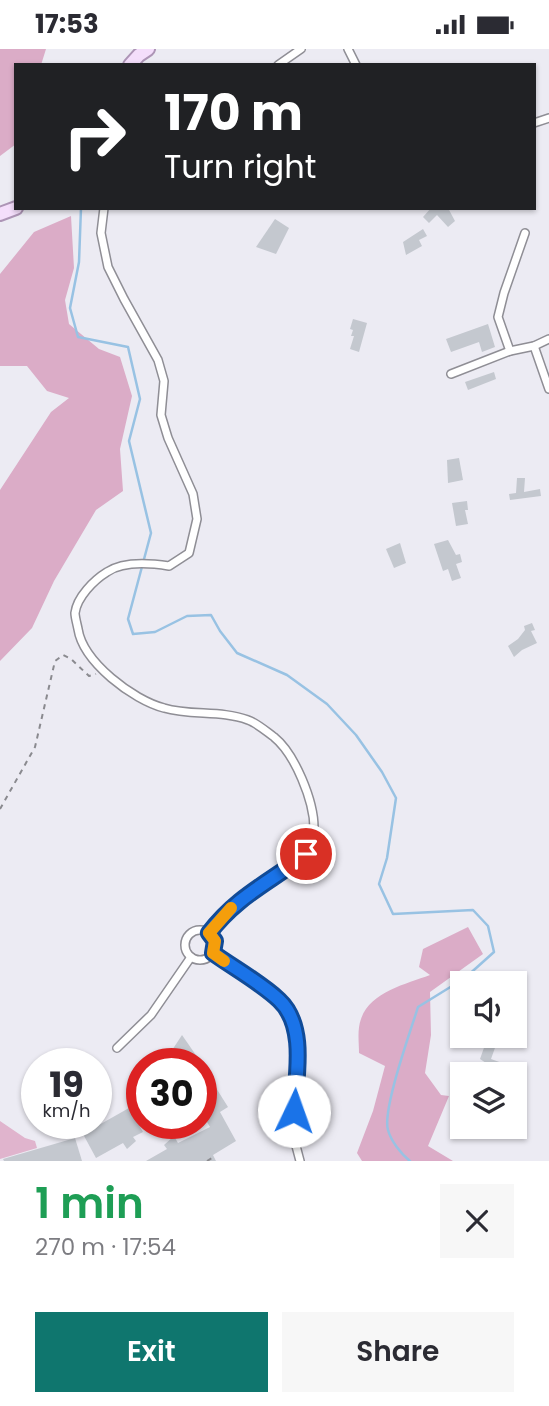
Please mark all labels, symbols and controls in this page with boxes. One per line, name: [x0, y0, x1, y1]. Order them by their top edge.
text: 17:53: [35, 6, 99, 42]
text: 170 m: [164, 79, 303, 147]
icon: right: [49, 91, 140, 182]
text: Turn right: [164, 144, 316, 189]
pin: [276, 824, 336, 884]
icon: arrive: [287, 835, 325, 873]
map controls: [450, 971, 527, 1139]
button: sound: [450, 971, 527, 1048]
speed limit sign: 30: [126, 1048, 217, 1139]
text: 19: [49, 1060, 84, 1109]
button: layers: [450, 1062, 527, 1139]
position arrow: [257, 1074, 331, 1148]
text: km/h: [43, 1098, 90, 1123]
text: 1 min: [35, 1174, 144, 1233]
button: close: [440, 1184, 514, 1258]
text: 270 m · 17:54: [35, 1231, 176, 1263]
button: Exit: [35, 1312, 268, 1392]
button: Share: [282, 1312, 514, 1392]

